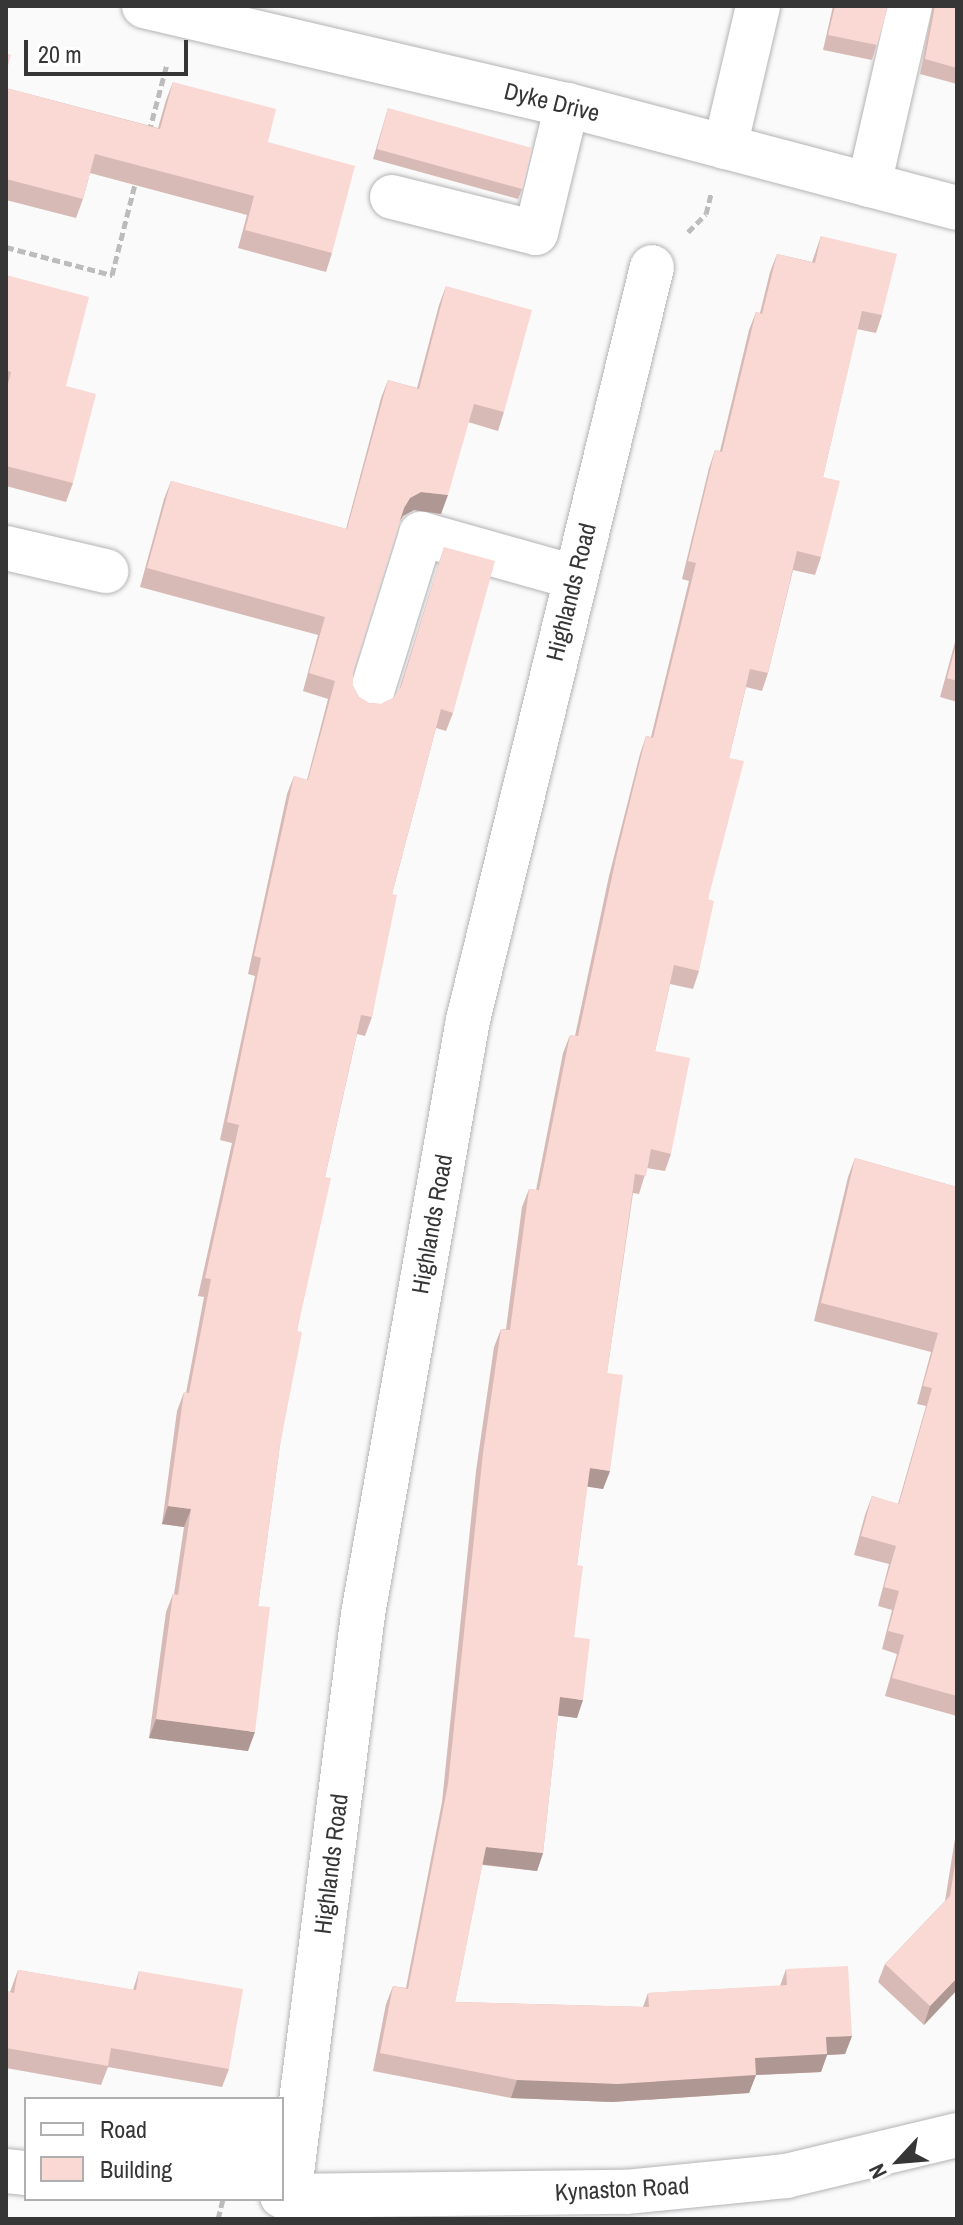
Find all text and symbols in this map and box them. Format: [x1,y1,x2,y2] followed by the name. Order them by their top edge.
[28,24,192,74] scale bar
[38,38,82,70] text: 20 m
[501,76,603,128] street label: Dyke Drive
[540,520,602,664] street label: Highlands Road
[406,1152,458,1296] street label: Highlands Road
[308,1792,354,1936] street label: Highlands Road
[24,2097,284,2201] legend
[100,2113,147,2145] text: Road
[859,2121,939,2201] north arrow
[100,2153,172,2185] text: Building
[861,2159,894,2184] text: N
[554,2171,690,2207] street label: Kynaston Road

